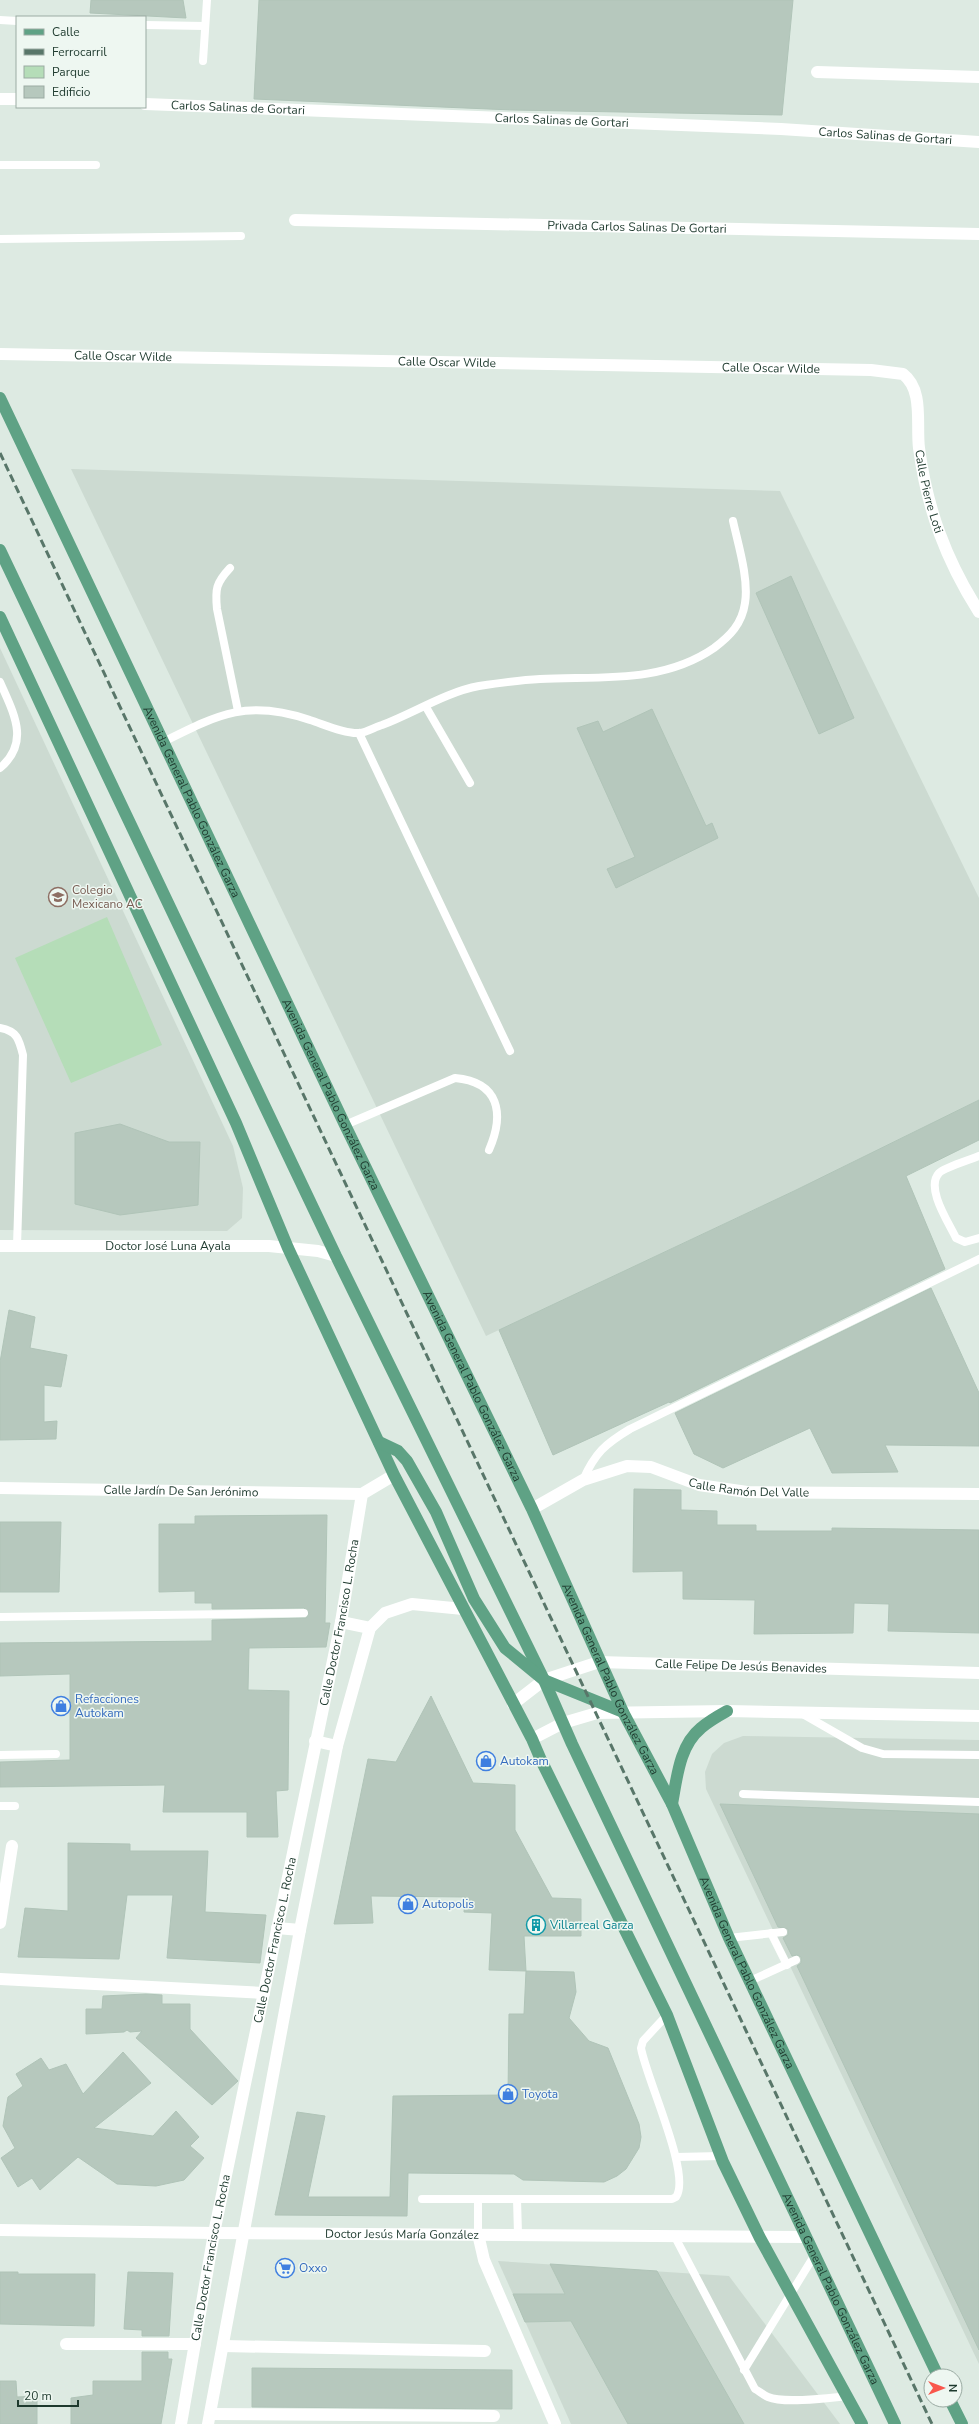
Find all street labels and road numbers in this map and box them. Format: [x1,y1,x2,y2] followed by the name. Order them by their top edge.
[171,97,305,118] street label: Carlos Salinas de Gortari
[494,110,629,131] street label: Carlos Salinas de Gortari
[818,123,953,148] street label: Carlos Salinas de Gortari
[547,217,727,237] street label: Privada Carlos Salinas De Gortari
[74,347,172,365] street label: Calle Oscar Wilde
[398,353,496,371] street label: Calle Oscar Wilde
[722,359,820,377] street label: Calle Oscar Wilde
[911,448,947,535] street label: Calle Pierre Loti
[139,703,244,900] street label: Avenida General Pablo González Garza
[278,996,384,1193] street label: Avenida General Pablo González Garza
[105,1238,231,1254] street label: Doctor José Luna Ayala
[419,1288,525,1484] street label: Avenida General Pablo González Garza
[686,1474,809,1501] street label: Calle Ramón Del Valle
[103,1482,259,1500] street label: Calle Jardín De San Jerónimo
[316,1538,362,1707] street label: Calle Doctor Francisco L. Rocha
[558,1580,663,1778] street label: Avenida General Pablo González Garza
[655,1656,827,1677] street label: Calle Felipe De Jesús Benavides
[250,1856,300,2025] street label: Calle Doctor Francisco L. Rocha
[696,1874,798,2072] street label: Avenida General Pablo González Garza
[187,2173,234,2342] street label: Calle Doctor Francisco L. Rocha
[778,2190,883,2387] street label: Avenida General Pablo González Garza
[325,2226,479,2243] street label: Doctor Jesús María González

